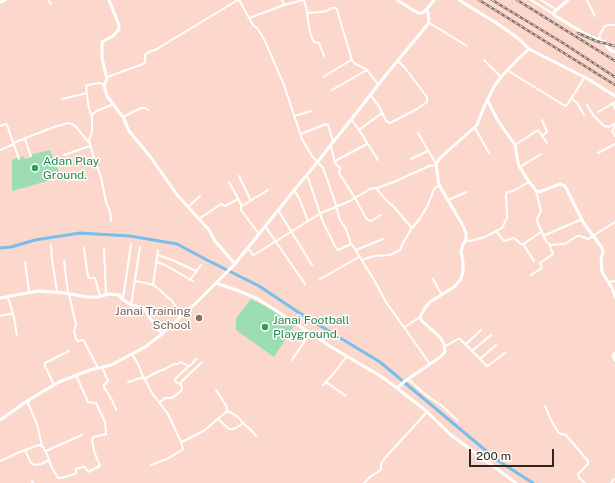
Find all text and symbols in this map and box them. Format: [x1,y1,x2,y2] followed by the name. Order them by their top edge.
[43,154,99,182] place label: Adan Play Ground.
[30,163,40,173] marker: Adan Play Ground.
[115,304,191,332] place label: Janai Training School
[194,313,204,323] marker: Janai Training School
[273,313,349,341] place label: Janai Football Playground.
[260,322,270,332] marker: Janai Football Playground.
[471,441,556,467] scale bar
[476,449,511,463] text: 200 m

